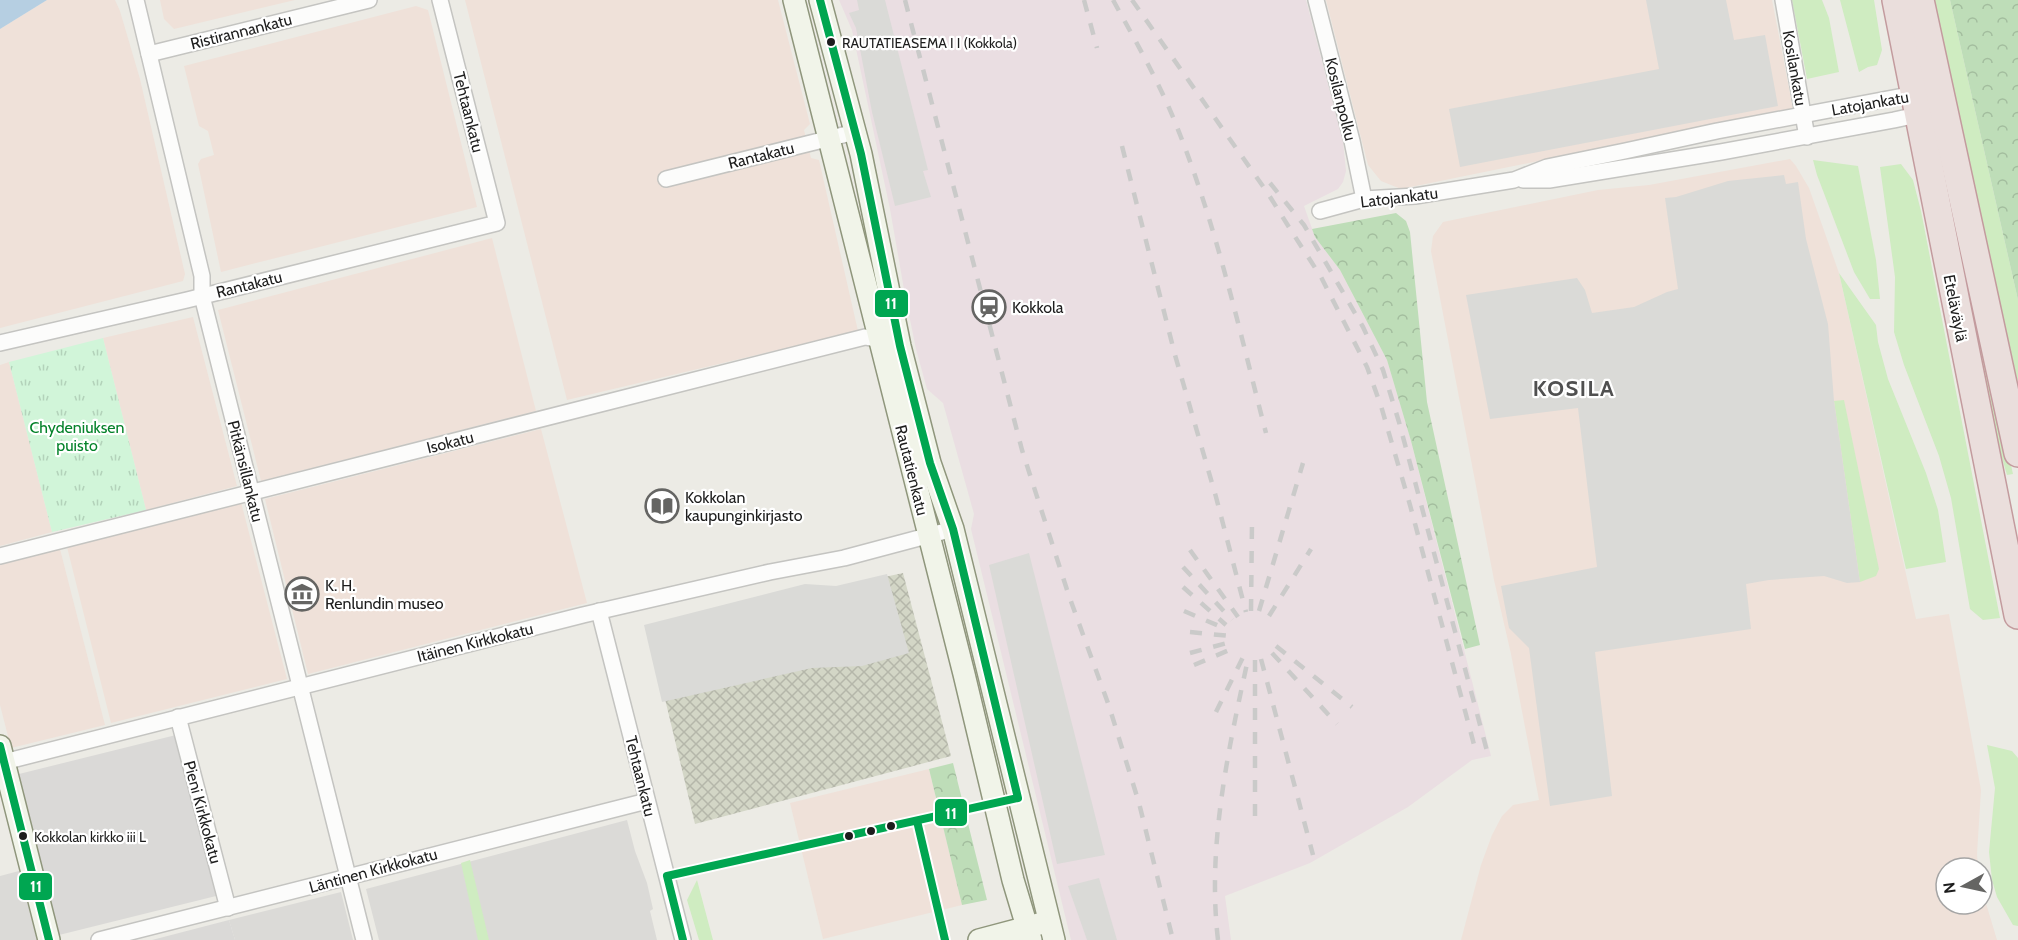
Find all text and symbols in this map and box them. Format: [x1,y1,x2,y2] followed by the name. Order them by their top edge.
[188,10,294,53] street label: Ristirannankatu
[1779,29,1810,107] street label: Kosilankatu
[842,34,1017,52] place label: RAUTATIEASEMA I I (Kokkola)
[825,36,837,48] marker: RAUTATIEASEMA I I (Kokkola)
[1321,56,1360,143] street label: Kosilanpolku
[449,70,488,154] street label: Tehtaankatu
[1830,87,1910,120] street label: Latojankatu
[726,138,796,173] street label: Rantakatu
[1359,183,1439,212] street label: Latojankatu
[214,267,284,302] street label: Rantakatu
[1940,273,1971,344] street label: Eteläväylä
[874,289,909,318] line badge: 11
[971,289,1007,325] station icon: Kokkola
[885,294,897,313] text: 11
[1012,298,1064,317] place label: Kokkola
[1533,375,1615,402] district label: KOSILA
[30,418,125,455] park label: Chydeniuksen puisto
[224,418,267,524] street label: Pitkänsillankatu
[891,423,932,517] street label: Rautatienkatu
[425,427,476,457] street label: Isokatu
[644,488,680,524] library icon: Kokkolan kaupunginkirjasto
[685,488,803,525] place label: Kokkolan kaupunginkirjasto
[284,576,320,612] museum icon: K. H. Renlundin museo
[325,576,444,613] place label: K. H. Renlundin museo
[415,619,535,666] street label: Itäinen Kirkkokatu
[621,734,660,818] street label: Tehtaankatu
[180,759,225,866] street label: Pieni Kirkkokatu
[934,798,968,827] line badge: 11
[945,804,957,823] text: 11
[885,820,897,832] unlabelled marker
[865,825,877,837] unlabelled marker
[34,828,146,846] place label: Kokkolan kirkko iii L
[17,830,29,842] marker: Kokkolan kirkko iii L
[843,830,855,842] unlabelled marker
[307,844,439,897] street label: Läntinen Kirkkokatu
[1934,856,1994,916] north arrow
[18,872,53,901] line badge: 11
[30,877,42,896] text: 11
[1939,881,1960,895] text: N

